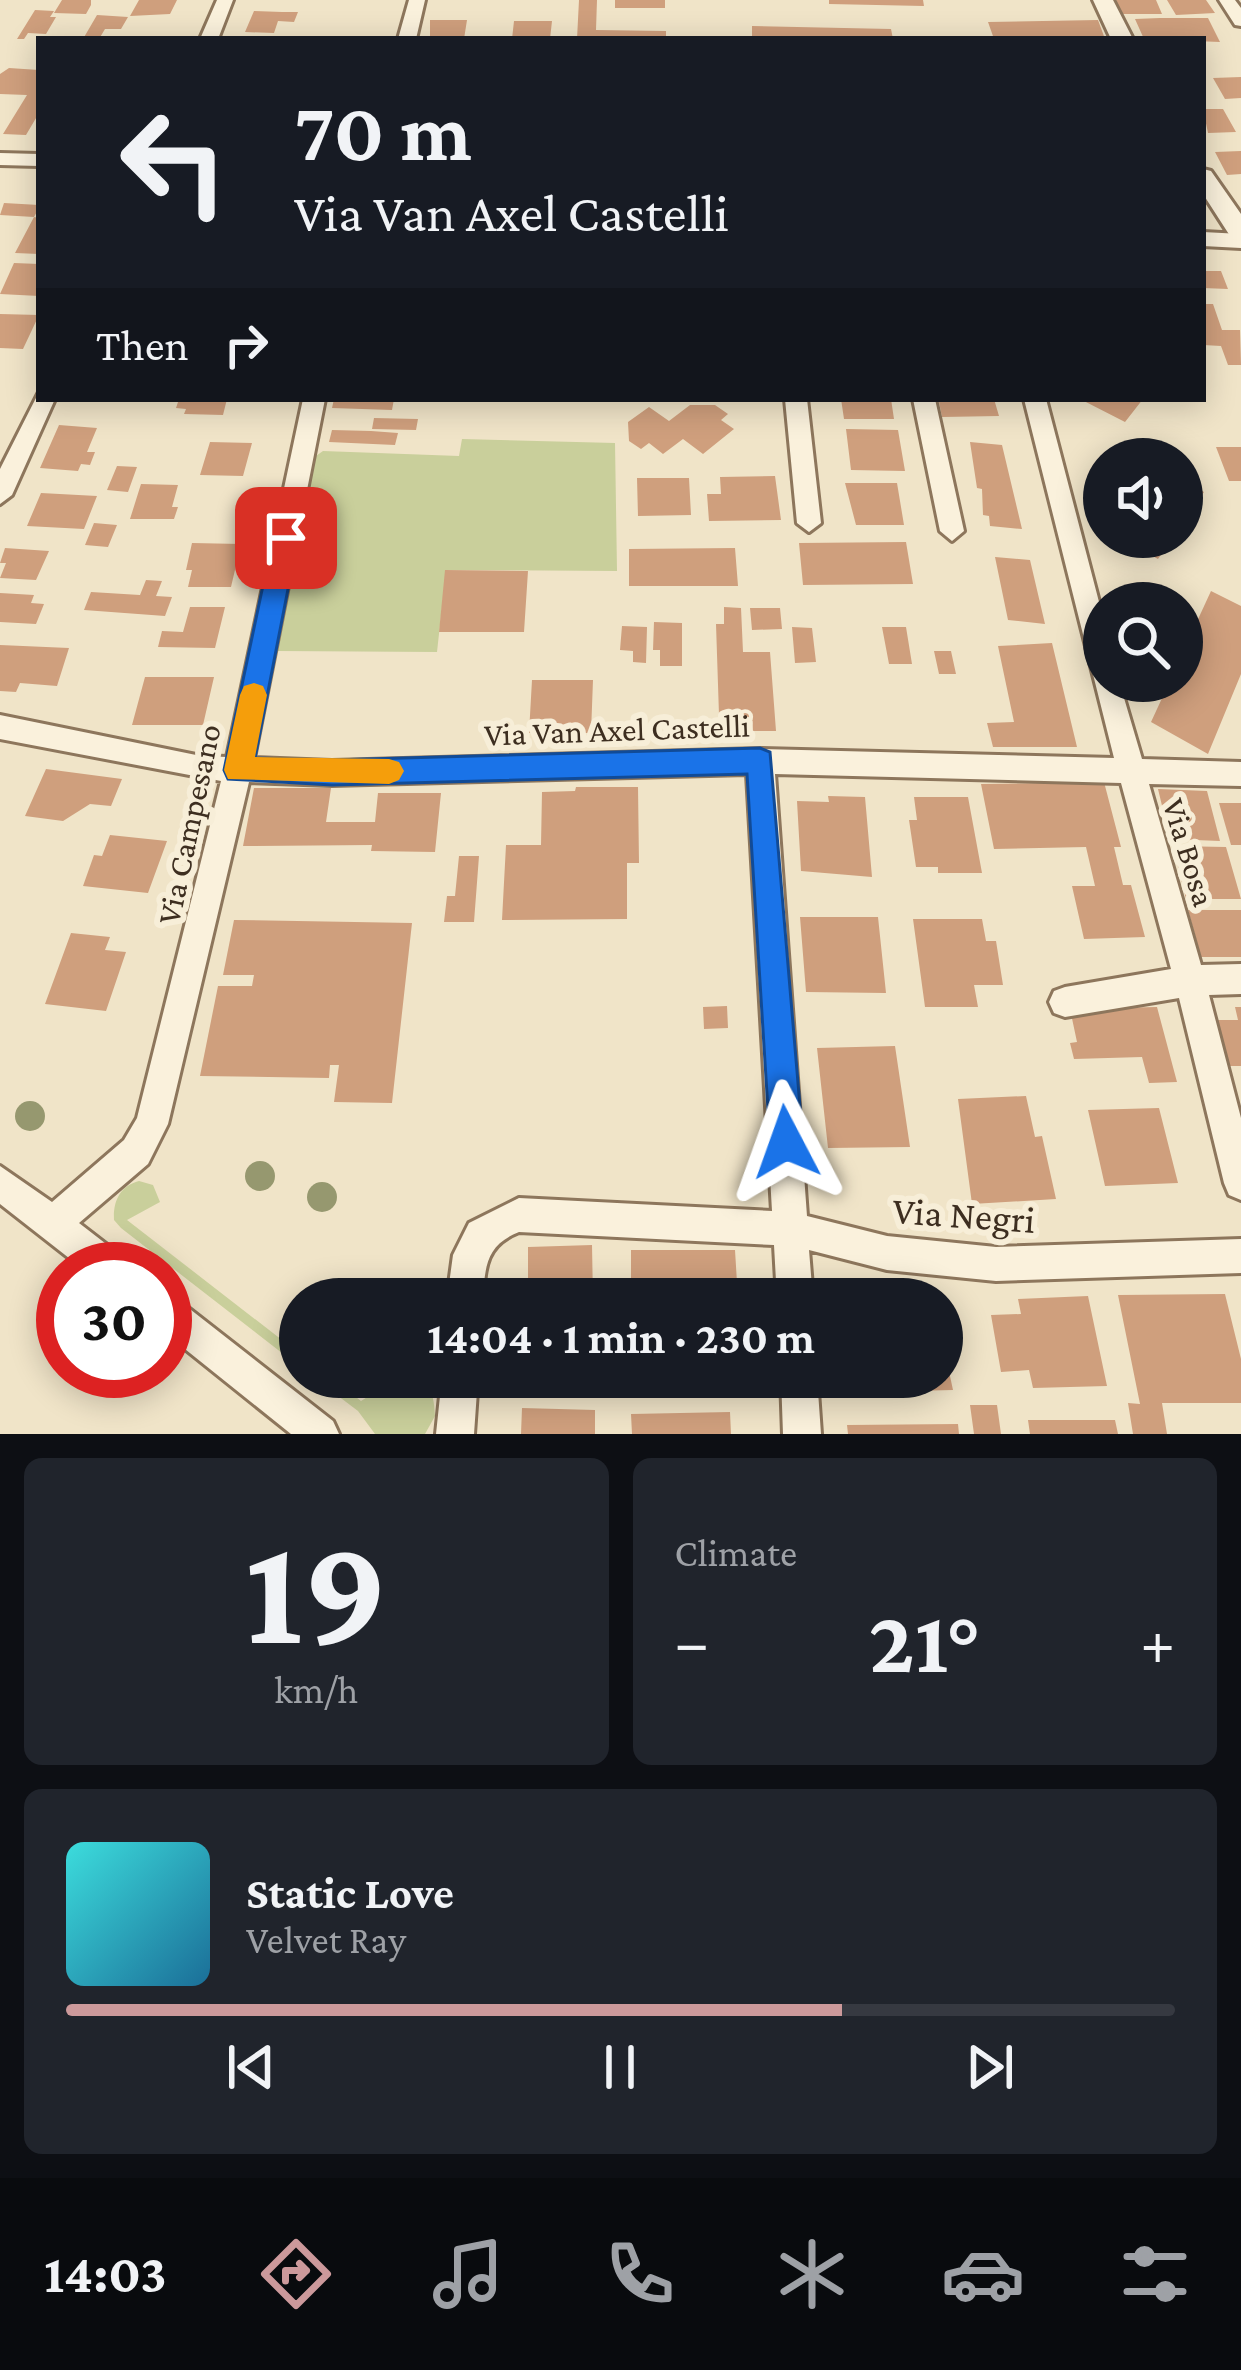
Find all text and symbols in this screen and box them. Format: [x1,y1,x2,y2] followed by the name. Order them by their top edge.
[96,84,252,240] icon: left
[294,85,472,178] text: 70 m
[294,183,729,243] text: Via Van Axel Castelli
[213,312,279,378] icon: right
[96,320,189,370] text: Then
[1083,438,1203,702] map controls
[1083,438,1203,558] button: sound
[235,487,337,589] pin
[253,505,319,571] icon: arrive
[1083,582,1203,702] button: search
[484,706,751,753] street label: Via Van Axel Castelli
[149,721,228,928] street label: Via Campesano
[1156,794,1223,911] street label: Via Bosa
[723,1079,849,1205] position arrow
[891,1188,1037,1242] street label: Via Negri
[36,1242,192,1398] speed limit sign: 30
[427,1313,815,1363] text: 14:04 · 1 min · 230 m
[244,1503,388,1677] text: 19
[675,1531,797,1574] text: Climate
[869,1591,981,1691] text: 21°
[675,1605,709,1678] text: −
[1140,1605,1175,1678] text: +
[274,1668,358,1711] text: km/h
[246,1868,454,1918] text: Static Love
[246,1918,406,1961] text: Velvet Ray
[218,2034,284,2100] icon: previous
[587,2034,653,2100] icon: pause
[957,2034,1023,2100] icon: next
[254,2232,338,2316] icon: directions
[426,2232,510,2316] icon: music
[598,2232,682,2316] icon: phone
[770,2232,854,2316] icon: climate
[941,2232,1025,2316] icon: car
[1113,2232,1197,2316] icon: filters
[44,2244,167,2304] text: 14:03

